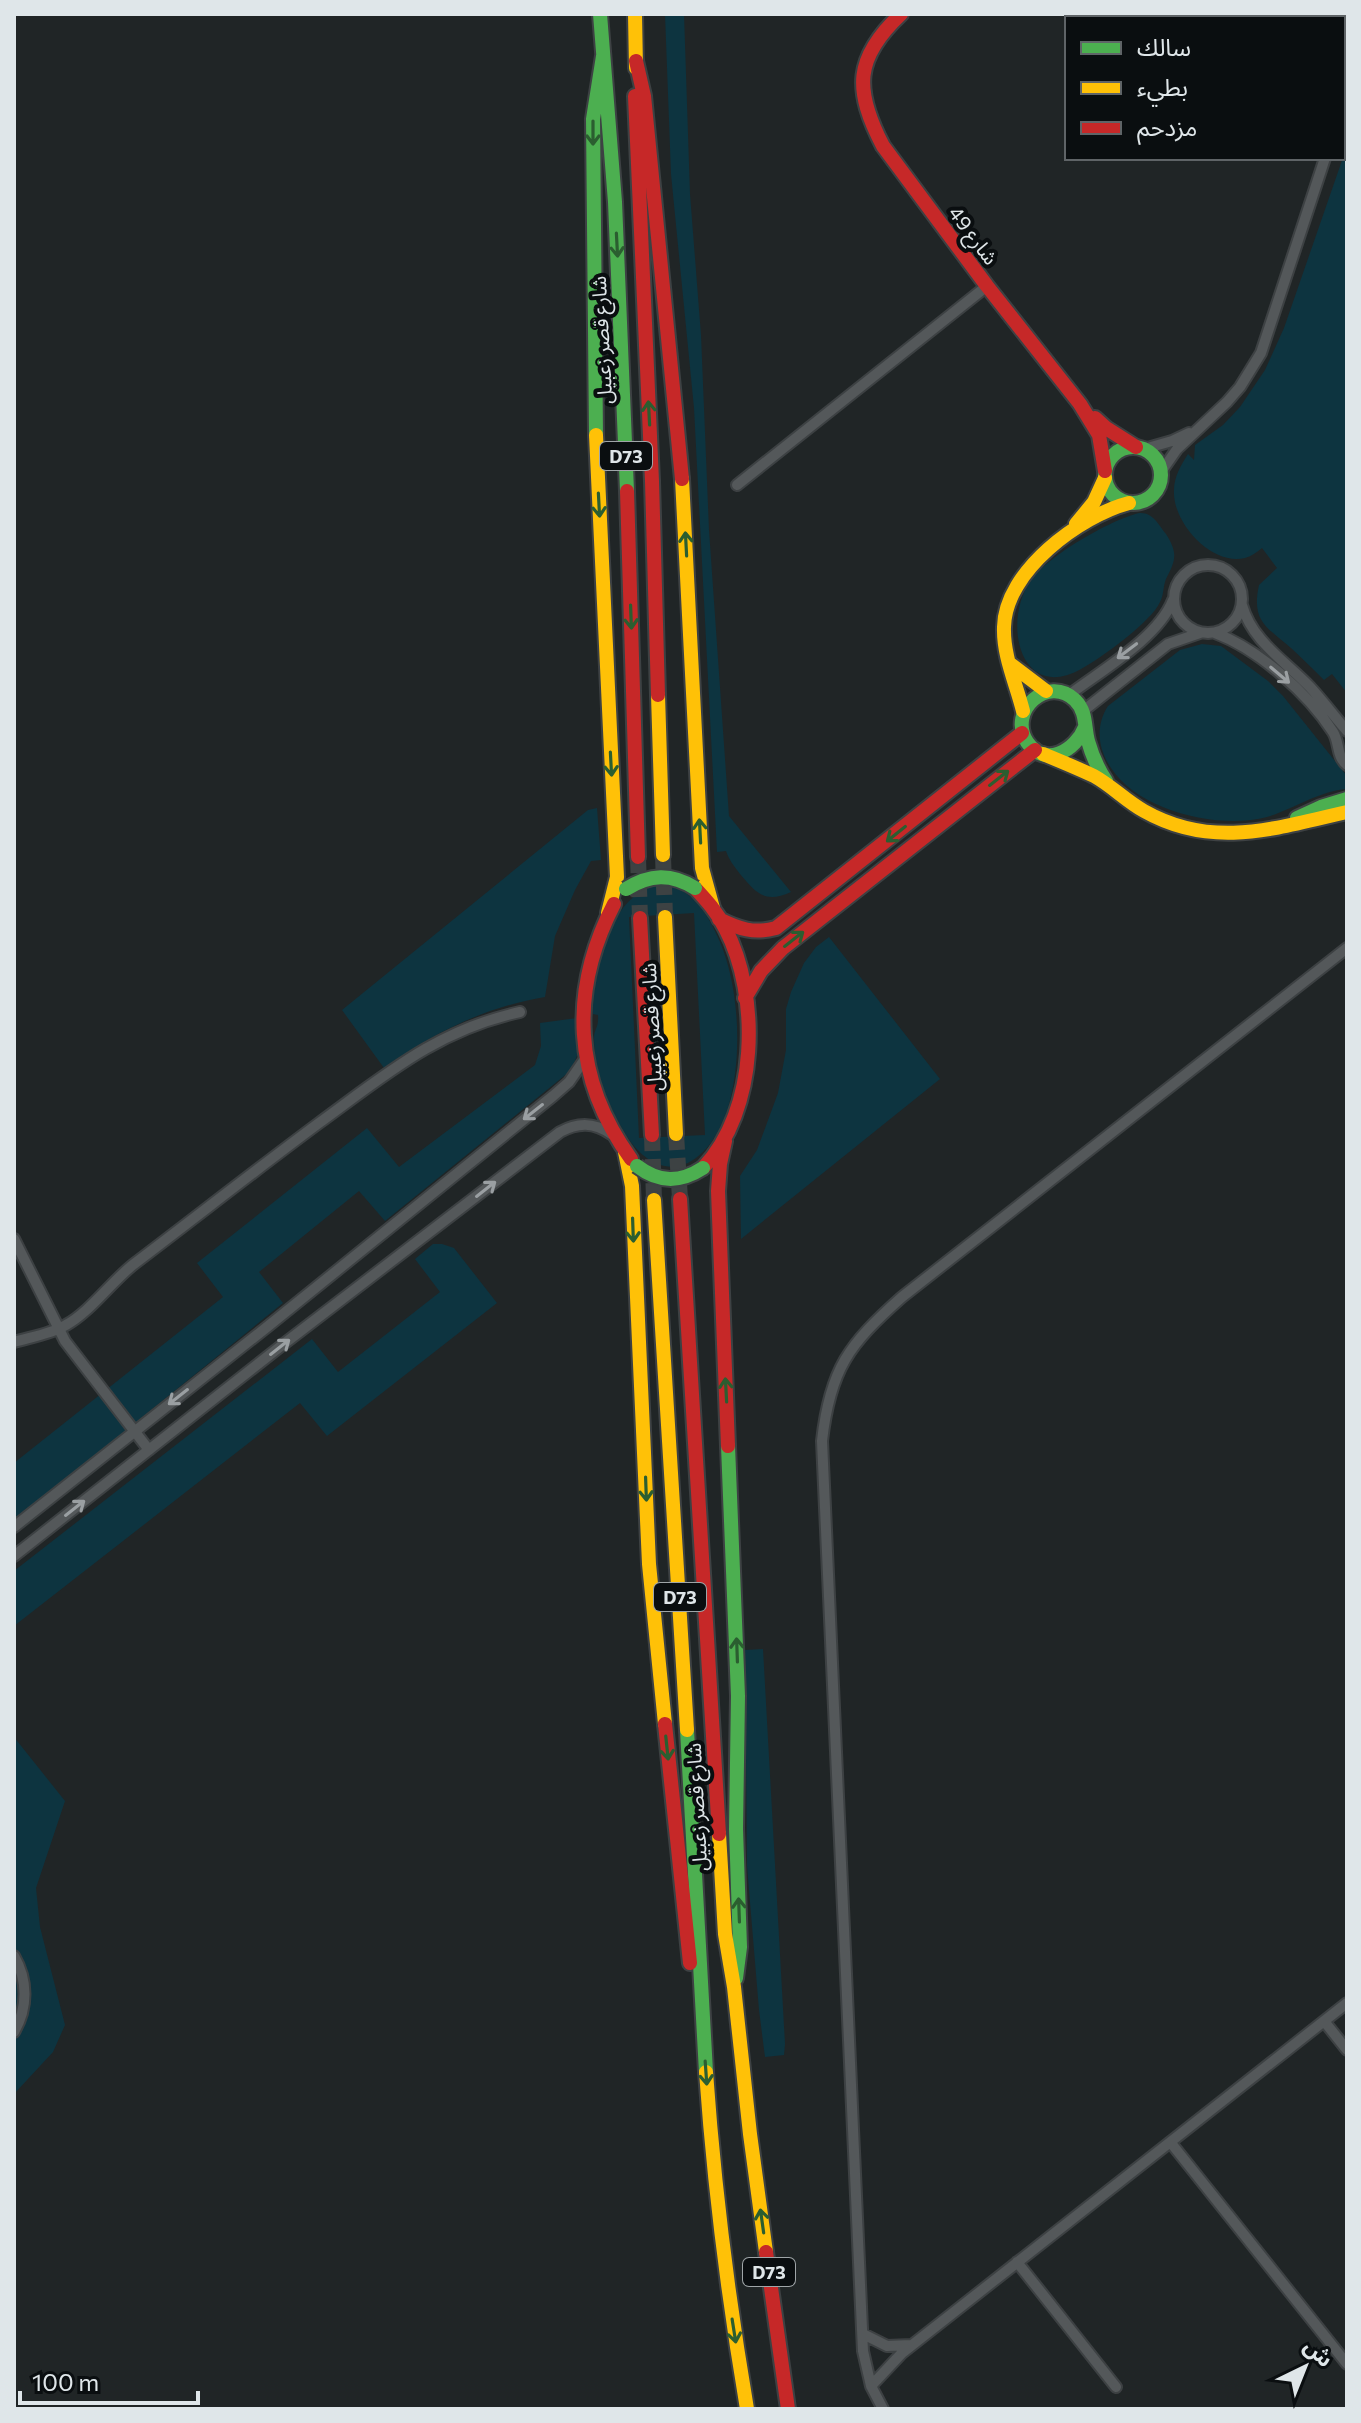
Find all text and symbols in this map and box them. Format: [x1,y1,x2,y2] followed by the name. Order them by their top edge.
[1065,16,1345,160] legend
[1137,32,1191,61] text: سالك
[1137,72,1188,107] text: بطيء
[1137,112,1197,145] text: مزدحم
[585,119,601,146] one-way arrow
[941,201,1004,271] street label: شارع 49
[609,231,624,258] one-way arrow
[586,275,620,405] street label: شارع قصر زعبيل
[641,400,656,427] one-way arrow
[600,442,652,470] road number: D73
[591,491,606,518] one-way arrow
[678,531,693,558] one-way arrow
[623,603,639,630] one-way arrow
[1117,643,1138,660] one-way arrow
[1269,666,1289,684] one-way arrow
[604,750,619,777] one-way arrow
[988,770,1009,787] one-way arrow
[693,818,708,845] one-way arrow
[886,825,907,842] one-way arrow
[783,930,804,947] one-way arrow
[636,962,670,1092] street label: شارع قصر زعبيل
[523,1103,544,1120] one-way arrow
[475,1180,496,1198] one-way arrow
[625,1216,641,1243] one-way arrow
[269,1338,290,1356] one-way arrow
[718,1377,733,1404] one-way arrow
[168,1389,189,1406] one-way arrow
[638,1475,653,1502] one-way arrow
[64,1499,85,1516] one-way arrow
[654,1583,706,1611] road number: D73
[729,1637,744,1664] one-way arrow
[660,1734,675,1761] one-way arrow
[681,1742,715,1872] street label: شارع قصر زعبيل
[731,1897,747,1924] one-way arrow
[699,2059,714,2086] one-way arrow
[754,2209,769,2234] one-way arrow
[743,2258,795,2286] road number: D73
[727,2318,742,2344] one-way arrow
[1265,2327,1345,2407] north arrow
[1299,2332,1339,2372] text: ش
[20,2355,198,2405] scale bar
[32,2367,99,2396] text: 100 m

